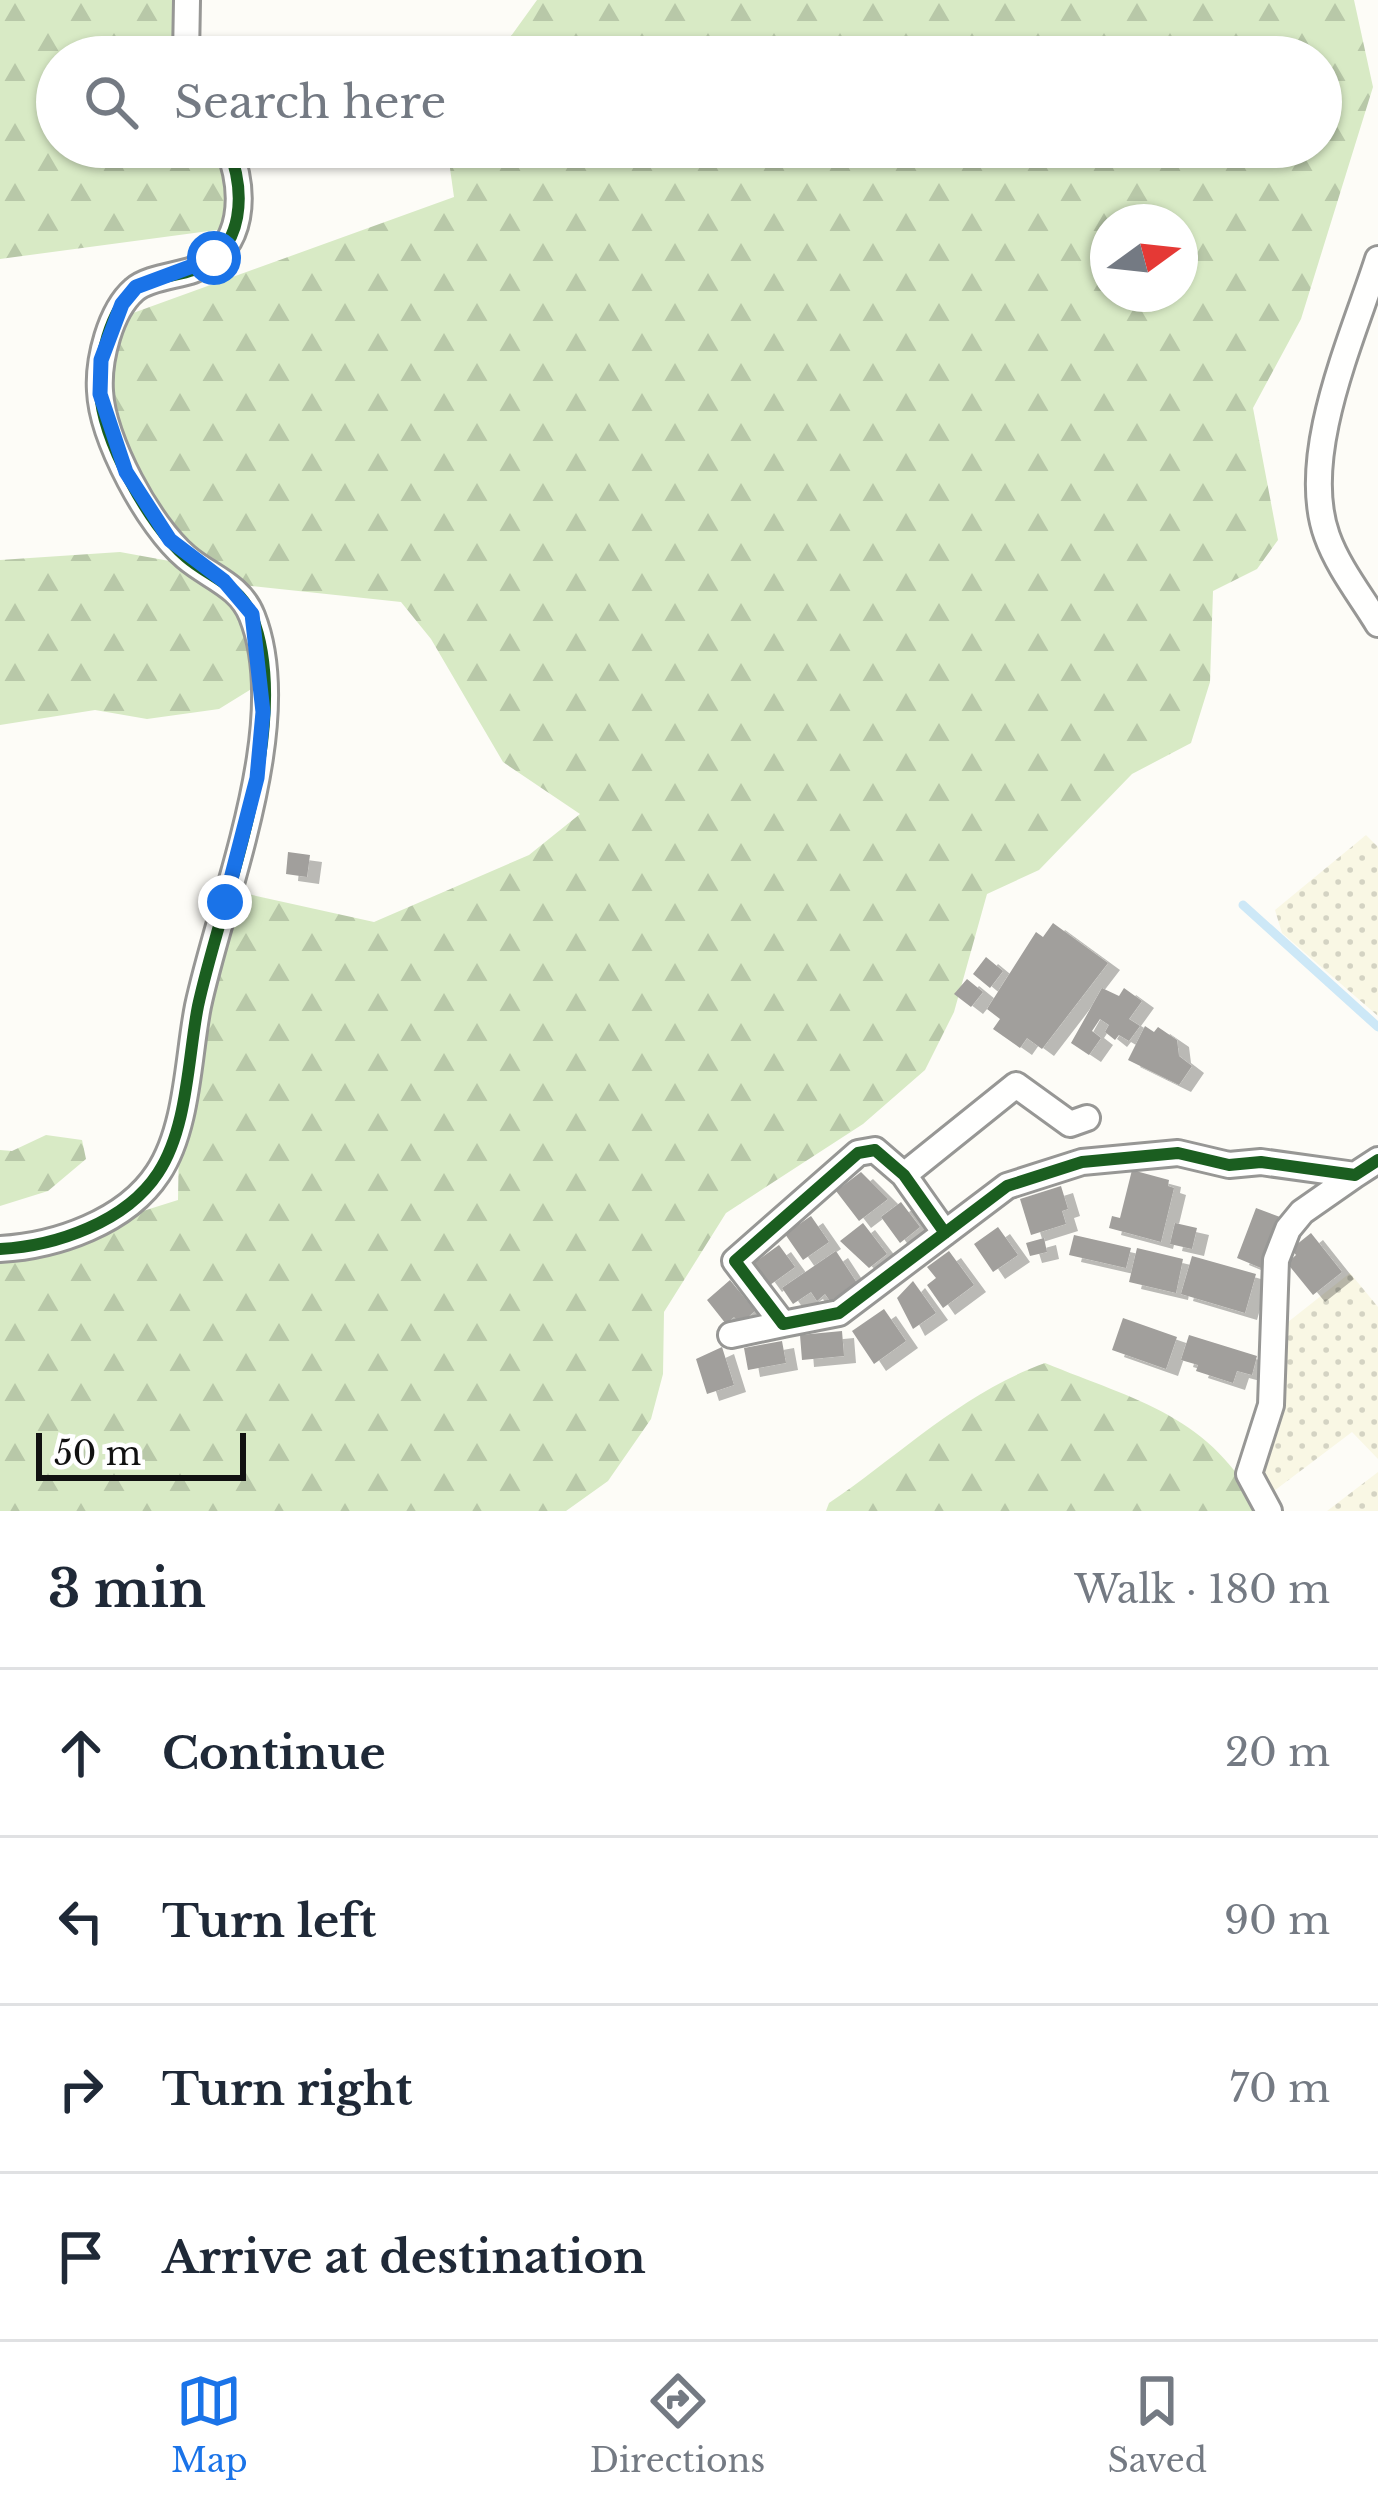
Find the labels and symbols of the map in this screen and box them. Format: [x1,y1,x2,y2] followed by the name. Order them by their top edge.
[1090,204,1198,312] north arrow
[187,231,241,285] route start
[198,875,252,929] route end
[36,1427,246,1480] scale bar

